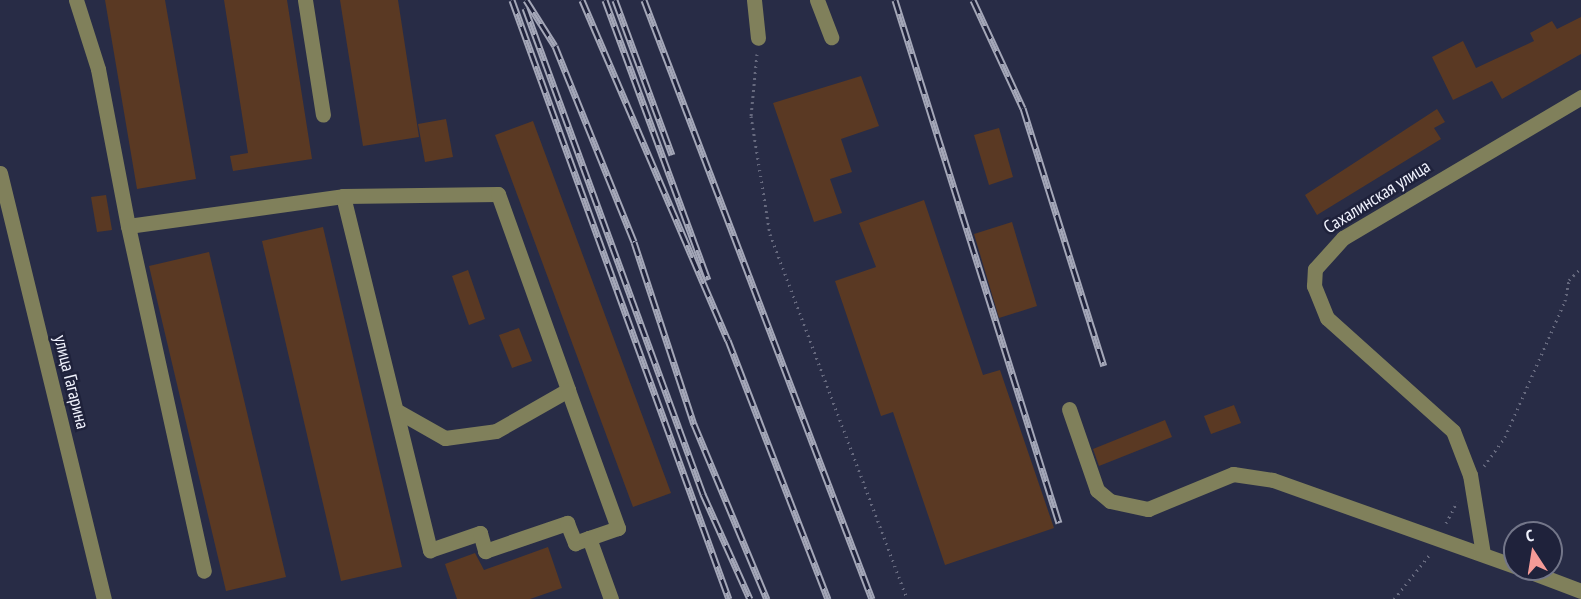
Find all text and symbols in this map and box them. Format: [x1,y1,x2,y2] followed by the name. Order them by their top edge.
[1320,156,1434,238] street label: Сахалинская улица
[49,333,93,431] street label: улица Гагарина
[1503,521,1563,581] north arrow
[1524,525,1535,546] text: С

